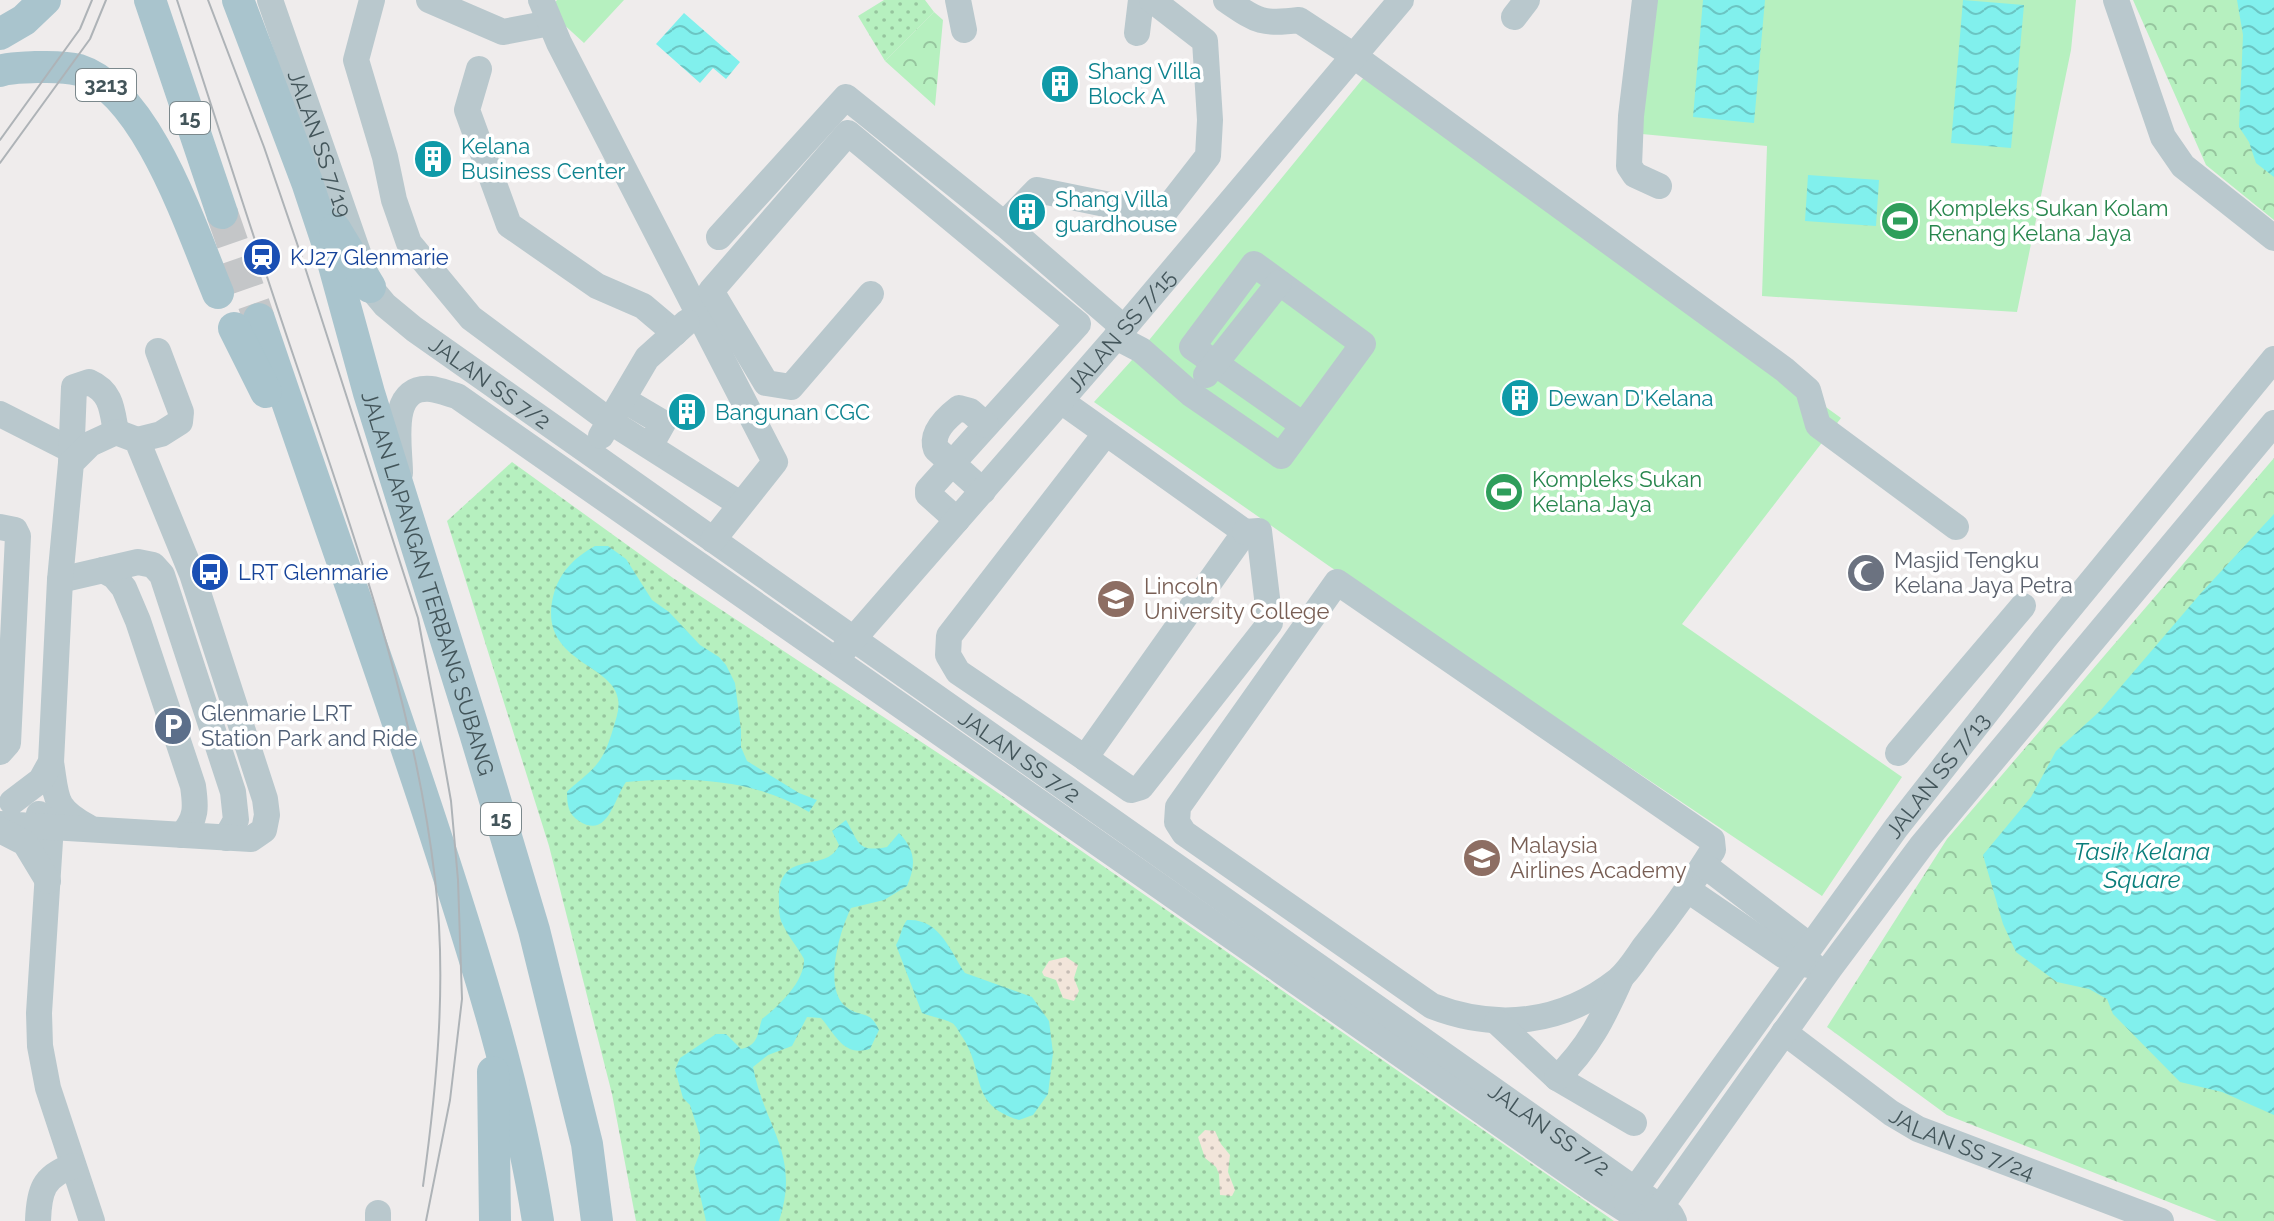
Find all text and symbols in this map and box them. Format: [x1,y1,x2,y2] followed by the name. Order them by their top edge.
[1088,58,1201,109] place label: Shang Villa Block A
[1039,63,1081,105] building icon: Shang Villa Block A
[282,67,358,220] street label: JALAN SS 7/19
[76,69,136,101] road number: 3213
[170,102,210,134] road number: 15
[461,133,626,184] place label: Kelana Business Center
[412,138,454,180] building icon: Kelana Business Center
[1055,186,1177,237] place label: Shang Villa guardhouse
[1006,191,1048,233] building icon: Shang Villa guardhouse
[1928,195,2168,246] place label: Kompleks Sukan Kolam Renang Kelana Jaya
[1879,200,1921,242] sports icon: Kompleks Sukan Kolam Renang Kelana Jaya
[241,236,283,278] station icon: KJ27 Glenmarie
[290,244,449,270] place label: KJ27 Glenmarie
[1061,264,1180,397] street label: JALAN SS 7/15
[424,331,556,434] street label: JALAN SS 7/2
[1499,377,1541,419] building icon: Dewan D'Kelana
[1548,385,1714,411] place label: Dewan D'Kelana
[356,388,500,779] street label: JALAN LAPANGAN TERBANG SUBANG
[666,391,708,433] building icon: Bangunan CGC
[715,399,870,425] place label: Bangunan CGC
[1532,466,1702,517] place label: Kompleks Sukan Kelana Jaya
[1483,471,1525,513] sports icon: Kompleks Sukan Kelana Jaya
[1894,547,2073,598] place label: Masjid Tengku Kelana Jaya Petra
[189,551,231,593] bus stop icon: LRT Glenmarie
[1845,552,1887,594] mosque icon: Masjid Tengku Kelana Jaya Petra
[238,559,389,585] place label: LRT Glenmarie
[1144,573,1329,624] place label: Lincoln University College
[1095,578,1137,620] school or university icon: Lincoln University College
[201,700,418,751] place label: Glenmarie LRT Station Park and Ride
[954,704,1085,808] street label: JALAN SS 7/2
[152,705,194,747] parking icon: Glenmarie LRT Station Park and Ride
[1880,708,1994,843] street label: JALAN SS 7/13
[481,803,521,835] road number: 15
[1510,832,1687,883] place label: Malaysia Airlines Academy
[1461,837,1503,879] school or university icon: Malaysia Airlines Academy
[2074,837,2210,894] water label: Tasik Kelana Square
[1484,1078,1615,1181] street label: JALAN SS 7/2
[1885,1102,2038,1185] street label: JALAN SS 7/24

